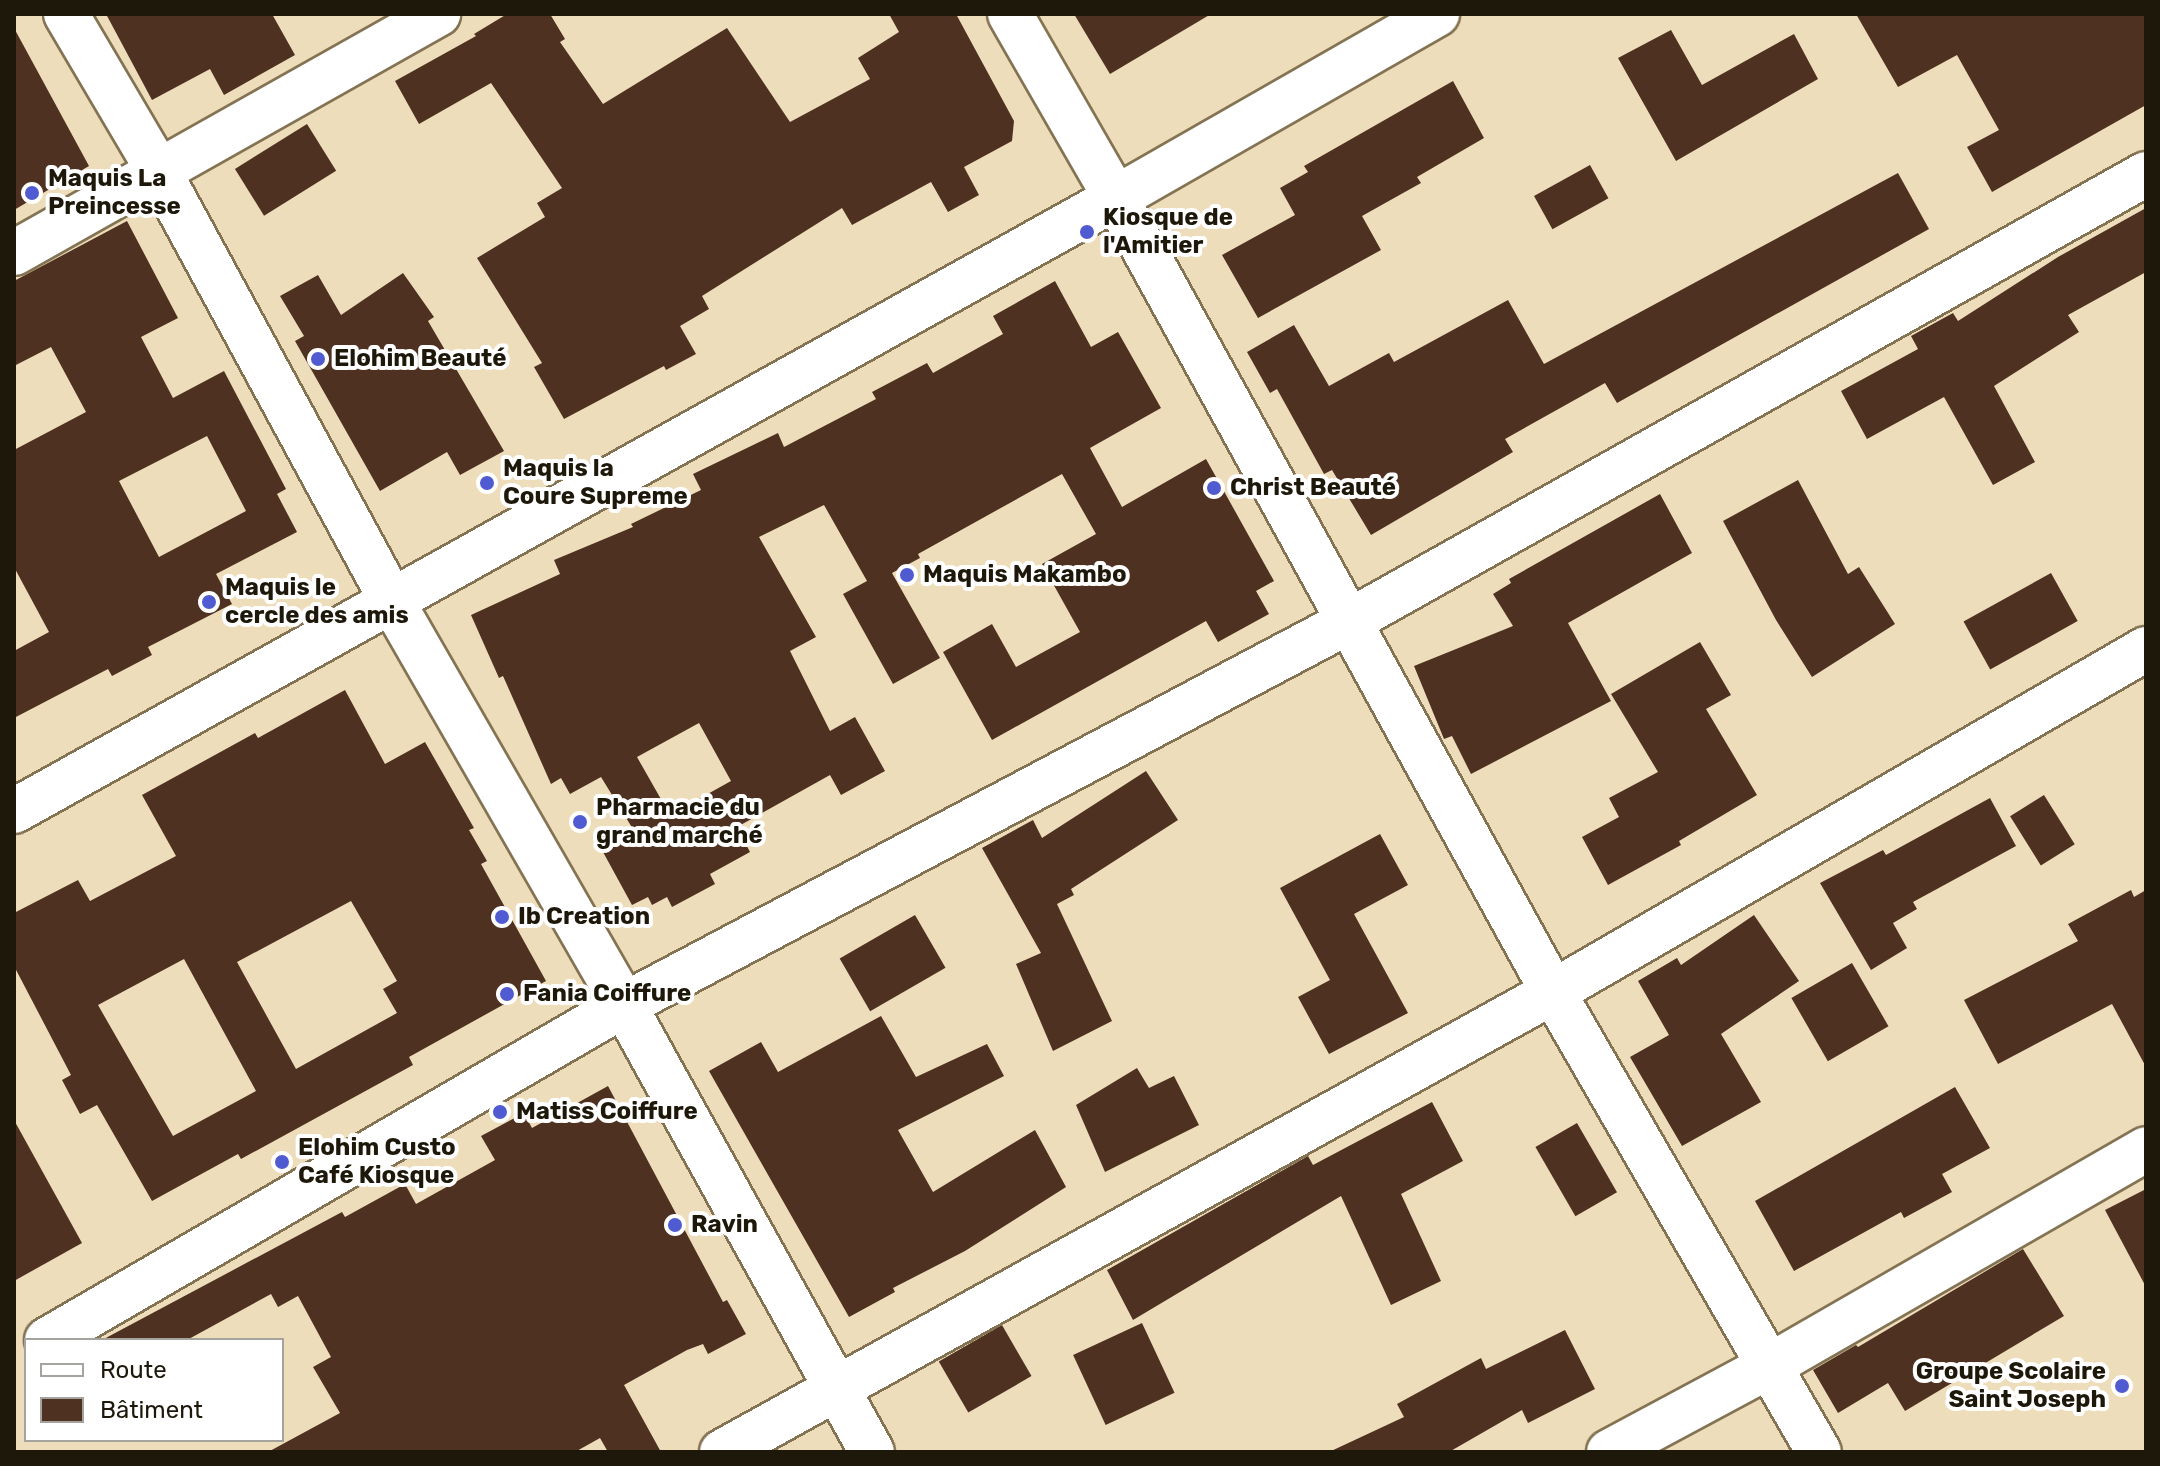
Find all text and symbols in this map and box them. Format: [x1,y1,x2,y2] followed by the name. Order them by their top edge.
[48,165,181,221] place label: Maquis La Preincesse
[23,184,41,202] marker: Maquis La Preincesse
[1103,204,1233,260] place label: Kiosque de l'Amitier
[1078,223,1096,241] marker: Kiosque de l'Amitier
[334,345,507,373] place label: Elohim Beauté
[309,350,327,368] marker: Elohim Beauté
[503,455,688,511] place label: Maquis la Coure Supreme
[478,474,496,492] marker: Maquis la Coure Supreme
[1230,474,1396,502] place label: Christ Beauté
[1205,479,1223,497] marker: Christ Beauté
[923,561,1127,589] place label: Maquis Makambo
[898,566,916,584] marker: Maquis Makambo
[225,574,409,630] place label: Maquis le cercle des amis
[200,593,218,611] marker: Maquis le cercle des amis
[596,794,763,850] place label: Pharmacie du grand marché
[571,813,589,831] marker: Pharmacie du grand marché
[518,903,650,931] place label: Ib Creation
[493,908,511,926] marker: Ib Creation
[523,980,691,1008] place label: Fania Coiffure
[498,985,516,1003] marker: Fania Coiffure
[516,1098,698,1126] place label: Matiss Coiffure
[491,1103,509,1121] marker: Matiss Coiffure
[298,1134,456,1190] place label: Elohim Custo Café Kiosque
[273,1153,291,1171] marker: Elohim Custo Café Kiosque
[691,1211,758,1239] place label: Ravin
[666,1216,684,1234] marker: Ravin
[24,1338,284,1442] legend
[100,1356,167,1384] text: Route
[1916,1358,2106,1414] place label: Groupe Scolaire Saint Joseph
[2113,1377,2131,1395] marker: Groupe Scolaire Saint Joseph
[100,1396,203,1424] text: Bâtiment

